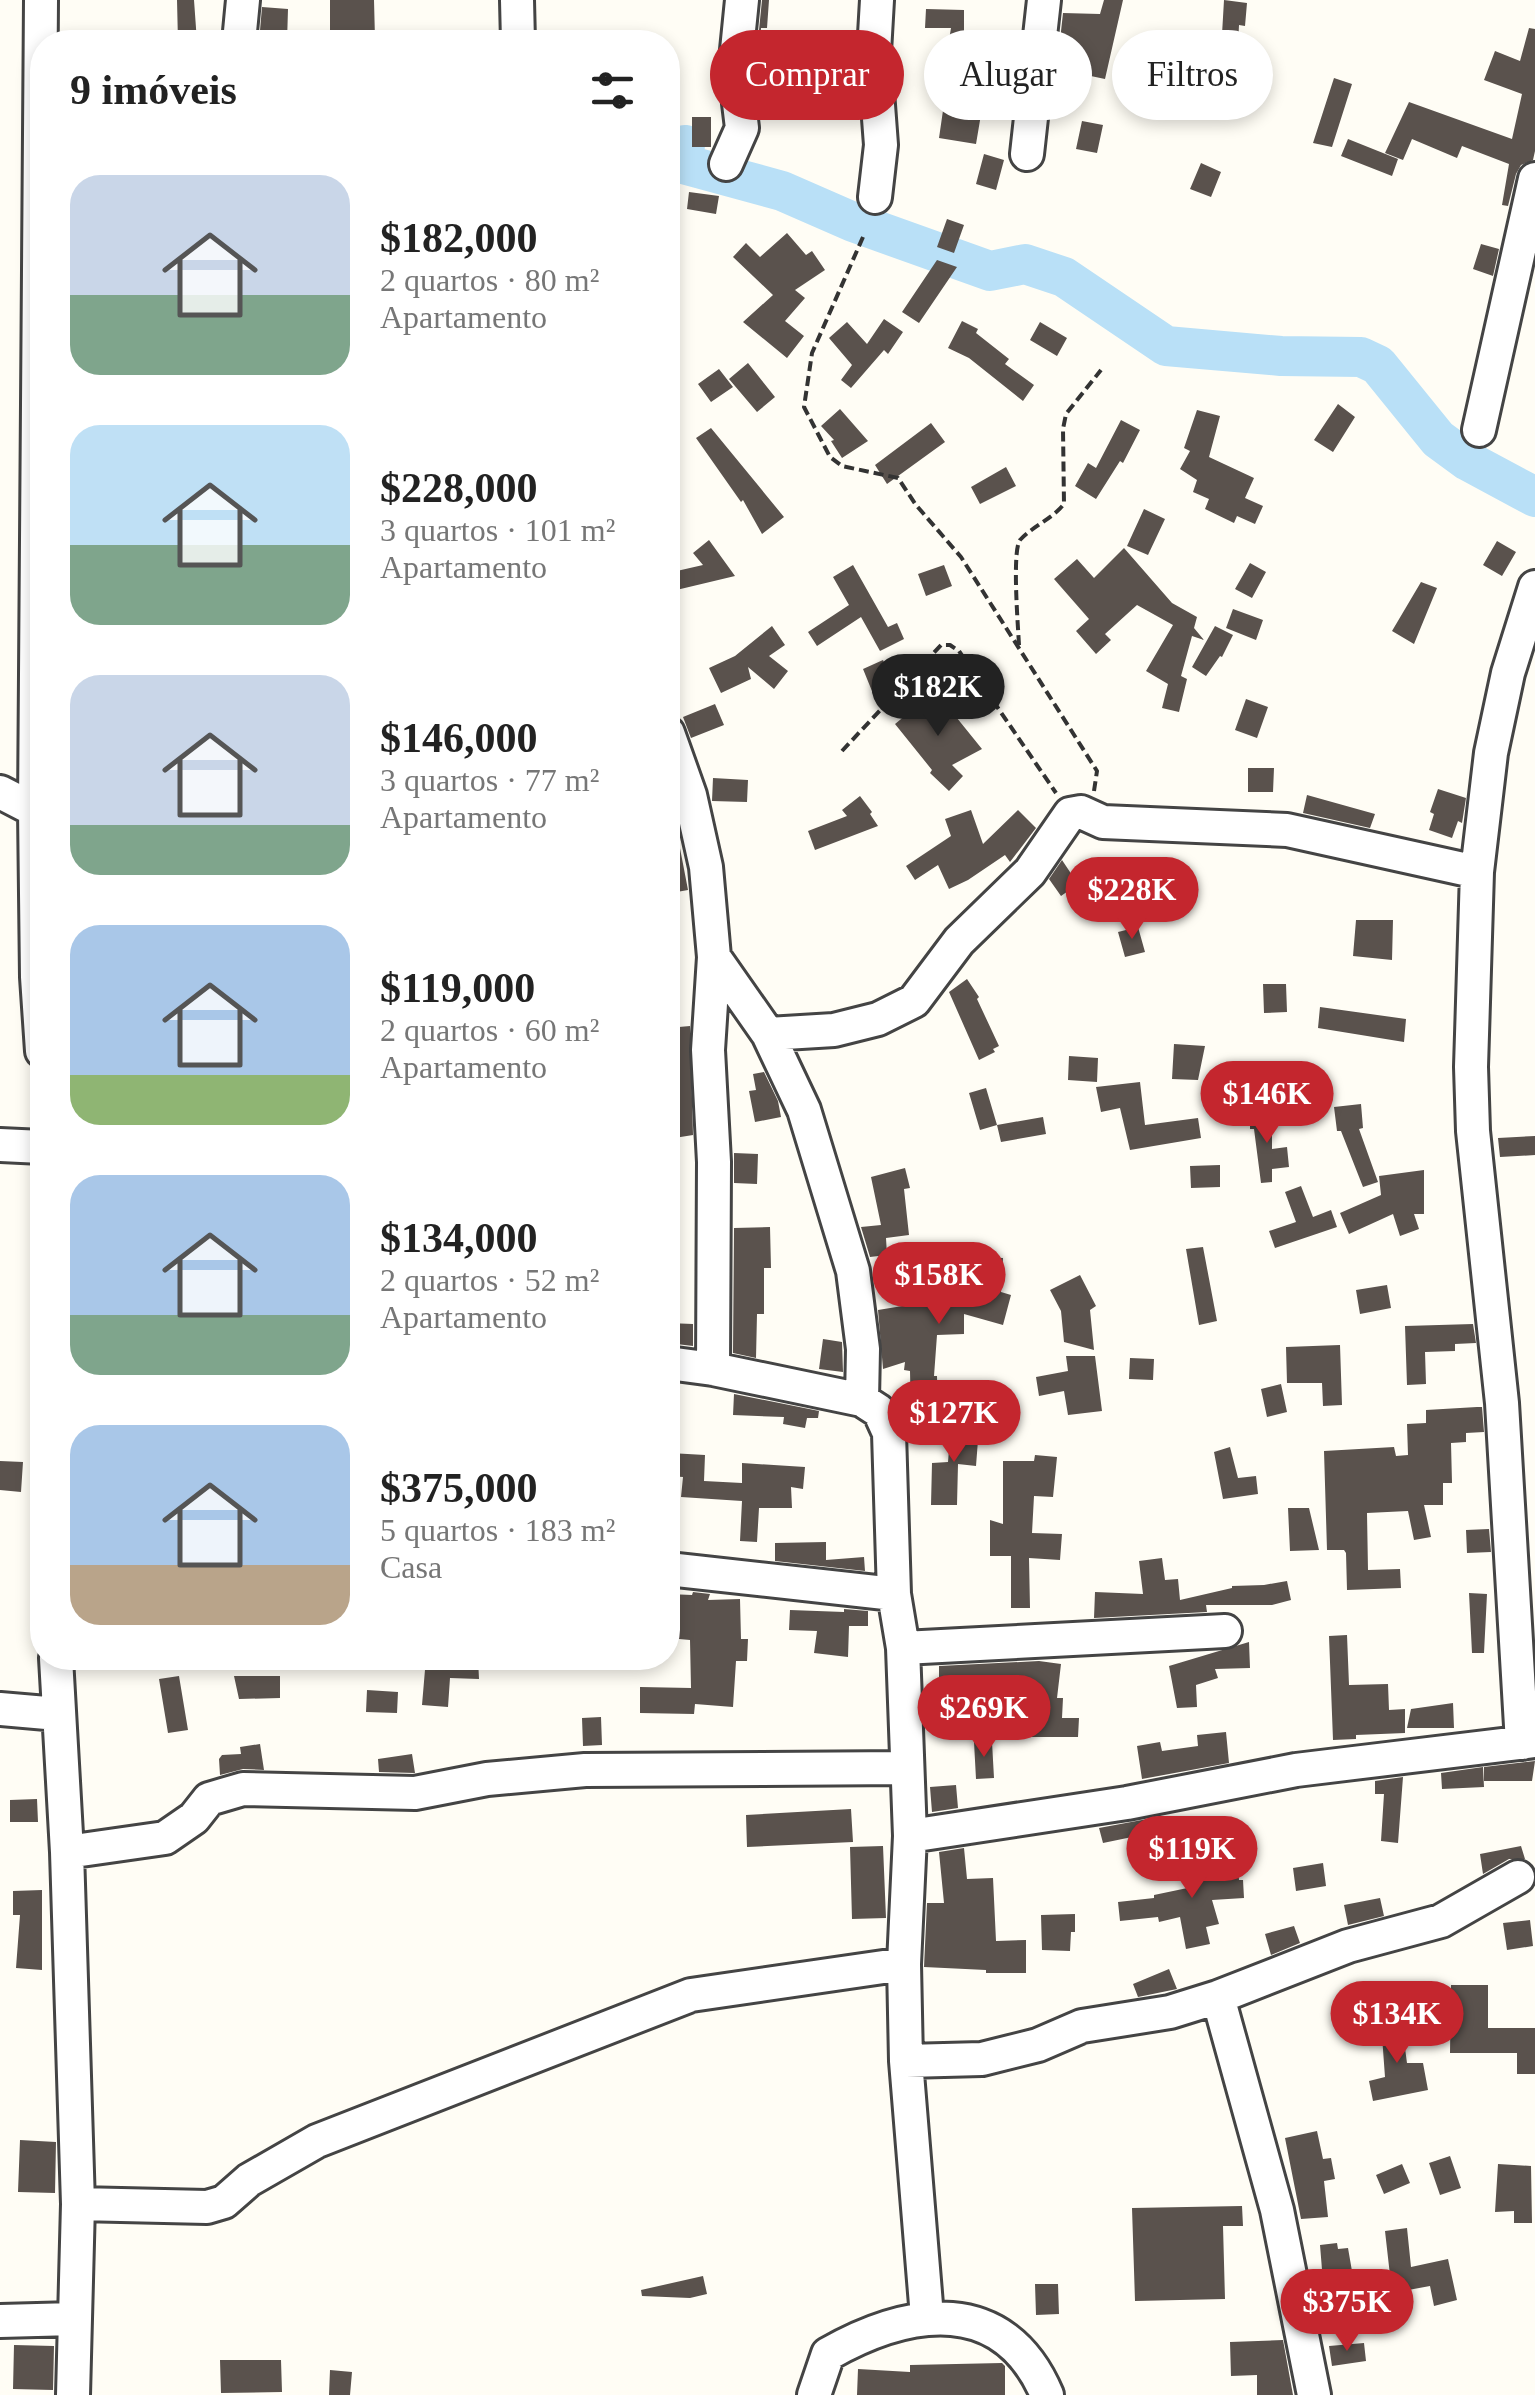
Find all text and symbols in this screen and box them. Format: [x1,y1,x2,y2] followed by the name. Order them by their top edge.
[710,30,904,120] chip: Comprar
[924,30,1092,120] chip: Alugar
[1112,30,1273,120] chip: Filtros
[585,63,640,118] icon: filters
[70,67,237,113] text: 9 imóveis
[150,215,270,335] icon: home
[380,215,538,261] text: $182,000
[380,262,599,298] text: 2 quartos · 80 m²
[380,299,547,335] text: Apartamento
[150,465,270,585] icon: home
[380,465,538,511] text: $228,000
[380,512,615,548] text: 3 quartos · 101 m²
[380,549,547,585] text: Apartamento
[868,654,1008,739] pin: $182K
[894,668,982,704] text: $182K
[150,715,270,835] icon: home
[380,715,538,761] text: $146,000
[380,762,599,798] text: 3 quartos · 77 m²
[380,799,547,835] text: Apartamento
[1062,857,1202,942] pin: $228K
[1088,871,1176,907] text: $228K
[150,965,270,1085] icon: home
[380,965,535,1011] text: $119,000
[380,1012,599,1048] text: 2 quartos · 60 m²
[380,1049,547,1085] text: Apartamento
[1197,1061,1337,1146] pin: $146K
[1223,1075,1311,1111] text: $146K
[150,1215,270,1335] icon: home
[380,1215,538,1261] text: $134,000
[869,1242,1009,1327] pin: $158K
[895,1256,983,1292] text: $158K
[380,1262,599,1298] text: 2 quartos · 52 m²
[380,1299,547,1335] text: Apartamento
[884,1380,1024,1465] pin: $127K
[910,1394,998,1430] text: $127K
[150,1465,270,1585] icon: home
[380,1465,538,1511] text: $375,000
[380,1512,615,1548] text: 5 quartos · 183 m²
[380,1549,442,1585] text: Casa
[914,1675,1054,1760] pin: $269K
[940,1689,1028,1725] text: $269K
[1122,1816,1262,1901] pin: $119K
[1148,1830,1236,1866] text: $119K
[1327,1981,1467,2066] pin: $134K
[1353,1995,1441,2031] text: $134K
[1277,2269,1417,2354] pin: $375K
[1303,2283,1391,2319] text: $375K

